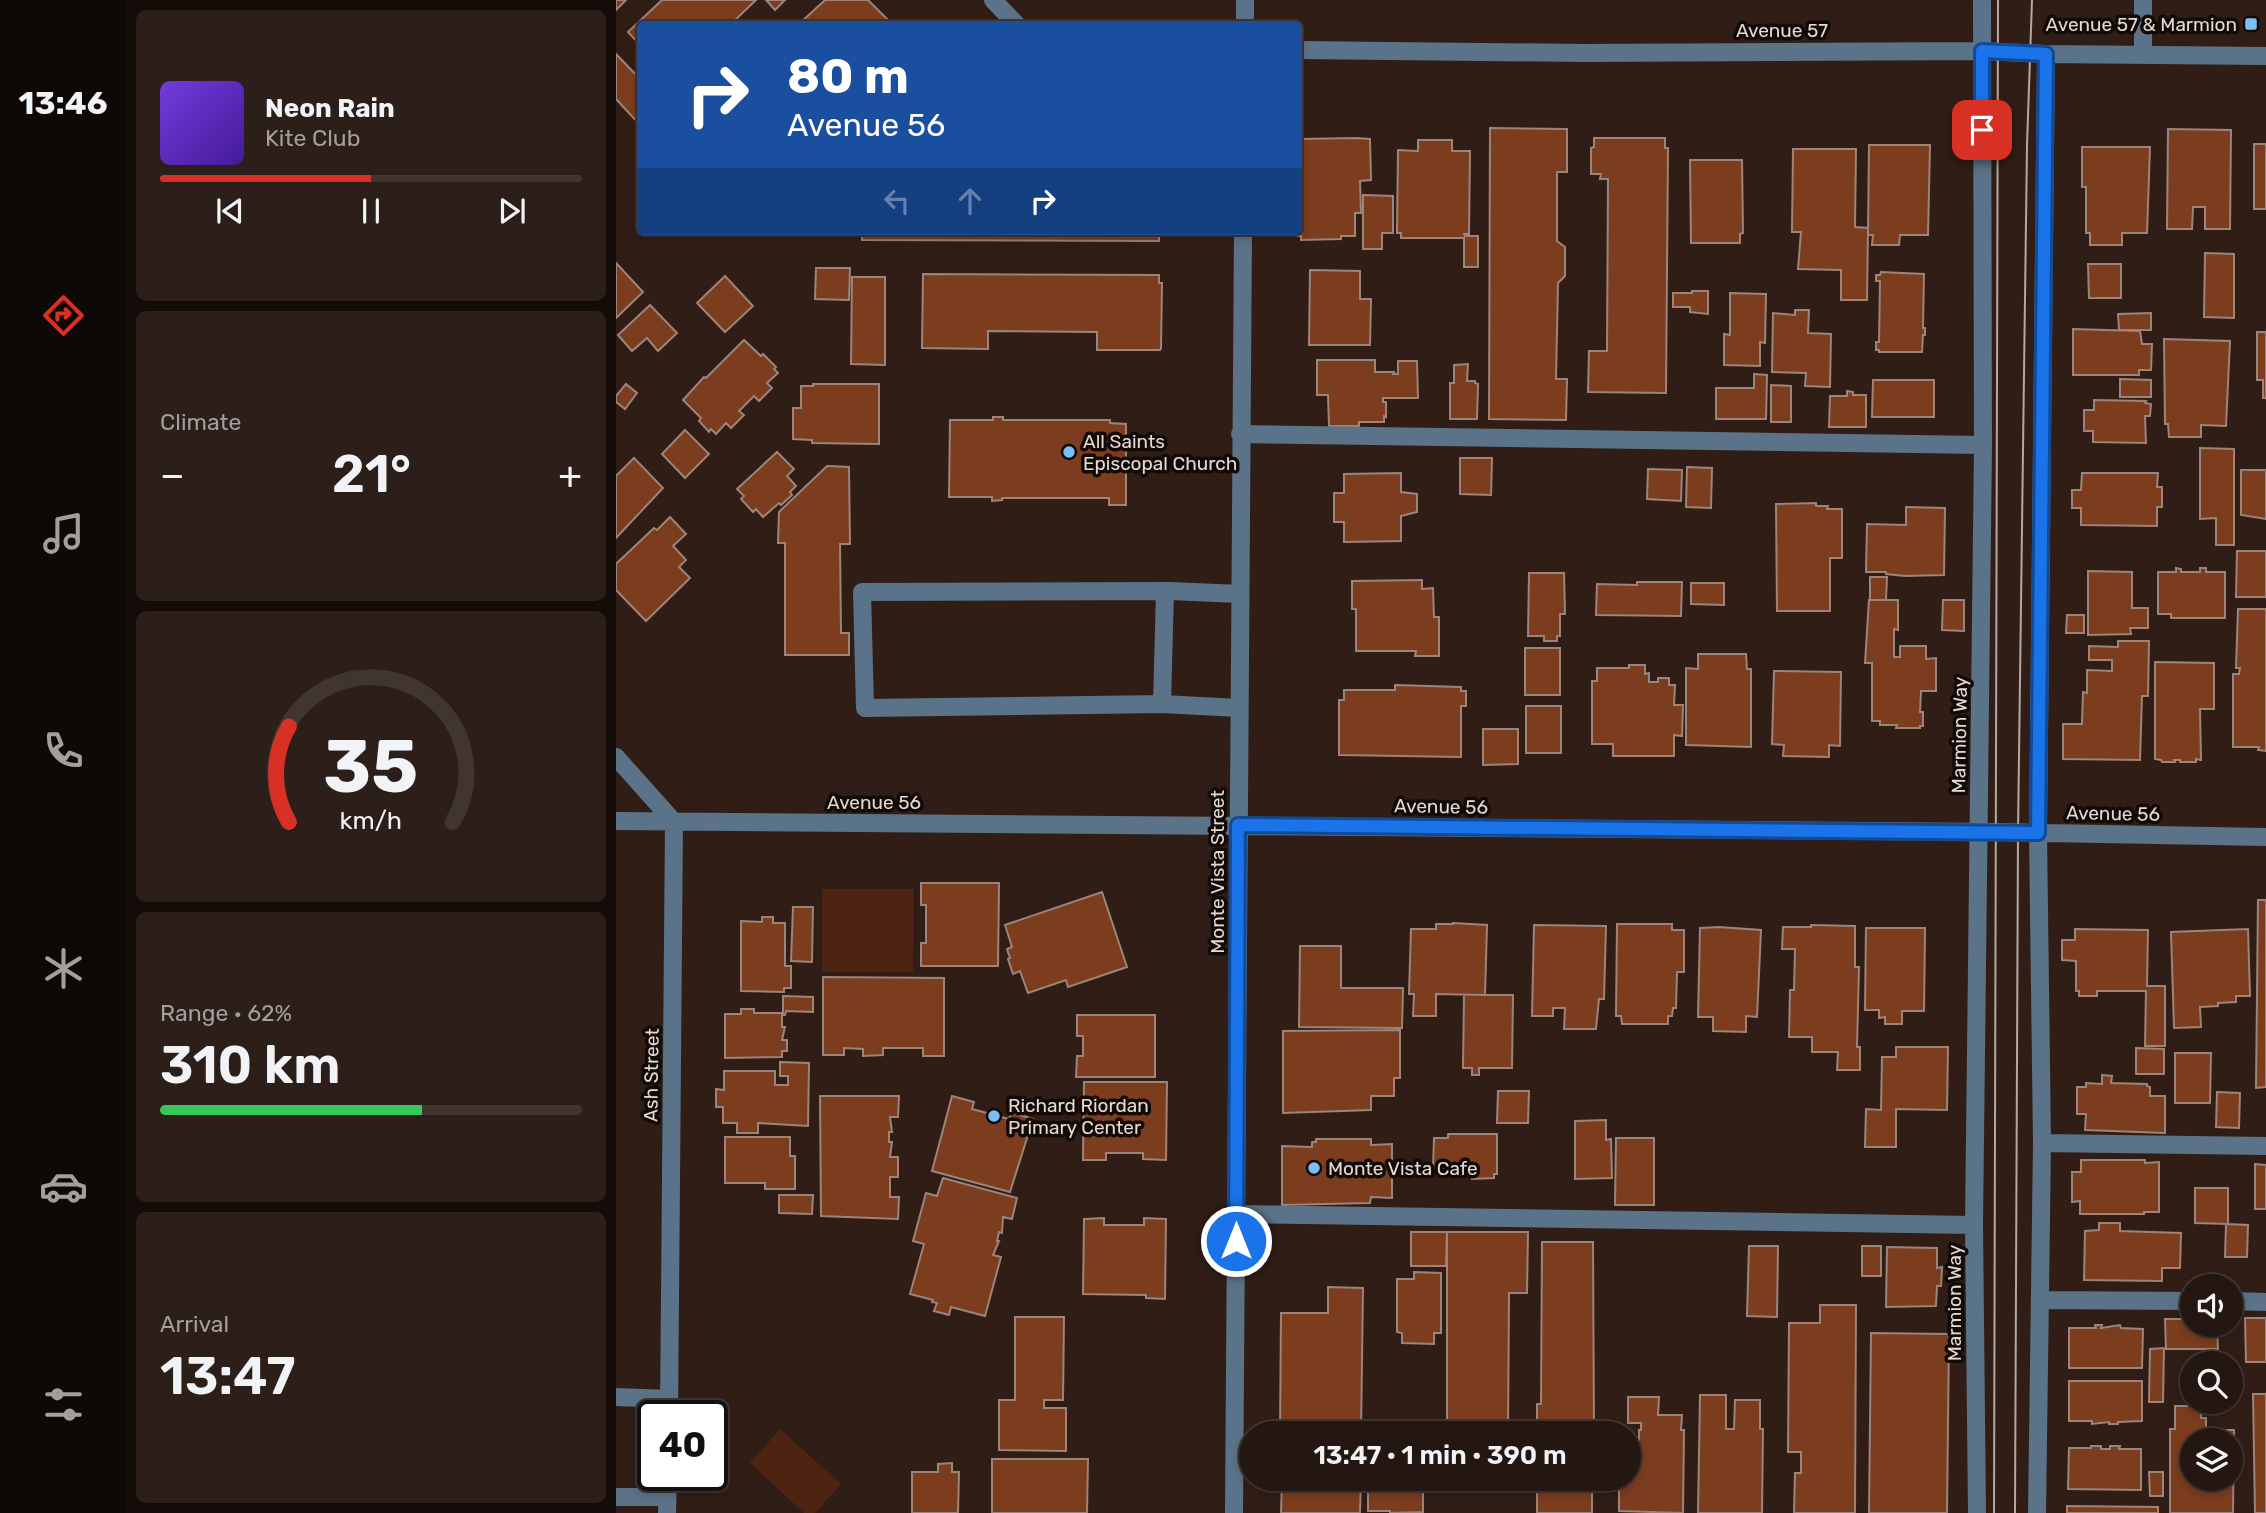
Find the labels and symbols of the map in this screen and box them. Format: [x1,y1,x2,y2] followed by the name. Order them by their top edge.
[2046,13,2237,36] place label: Avenue 57 & Marmion
[2243,16,2259,32] marker: Avenue 57 & Marmion
[1736,19,1828,42] street label: Avenue 57
[1952,100,2012,160] pin
[1083,430,1237,475] place label: All Saints Episcopal Church
[1061,444,1077,460] marker: All Saints Episcopal Church
[1947,677,1972,794] street label: Marmion Way
[1206,790,1229,954] street label: Monte Vista Street
[827,791,921,814] street label: Avenue 56
[1394,794,1488,819] street label: Avenue 56
[2066,801,2160,826] street label: Avenue 56
[639,1027,664,1122] street label: Ash Street
[1008,1094,1149,1139] place label: Richard Riordan Primary Center
[986,1108,1002,1124] marker: Richard Riordan Primary Center
[1328,1157,1478,1180] place label: Monte Vista Cafe
[1306,1160,1322,1176] marker: Monte Vista Cafe
[1199,1204,1273,1278] position arrow
[1943,1245,1966,1361] street label: Marmion Way
[637,1400,728,1491] speed limit sign: 40

